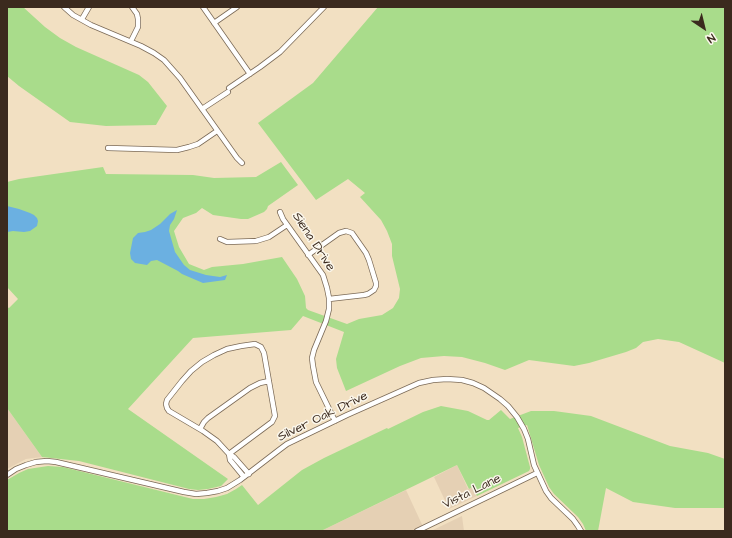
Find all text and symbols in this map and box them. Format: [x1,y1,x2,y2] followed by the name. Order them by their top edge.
[684,8,724,48] north arrow
[704,30,718,46] text: N
[288,210,338,274] street label: Siena Drive
[275,388,371,446] street label: Silver Oak Drive
[440,471,504,513] street label: Vista Lane

